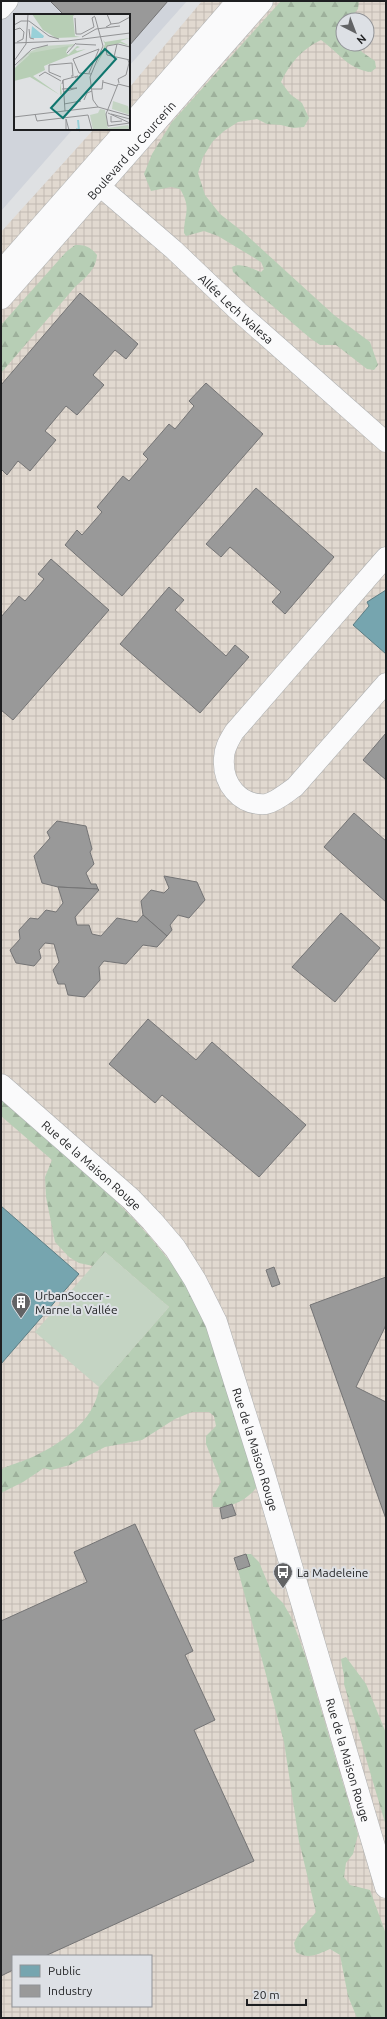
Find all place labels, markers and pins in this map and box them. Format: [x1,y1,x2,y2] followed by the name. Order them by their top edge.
[35,1289,118,1316] place label: UrbanSoccer - Marne la Vallée
[10,1291,32,1319] building icon: UrbanSoccer - Marne la Vallée
[272,1561,294,1589] bus stop icon: La Madeleine
[297,1566,368,1579] place label: La Madeleine

